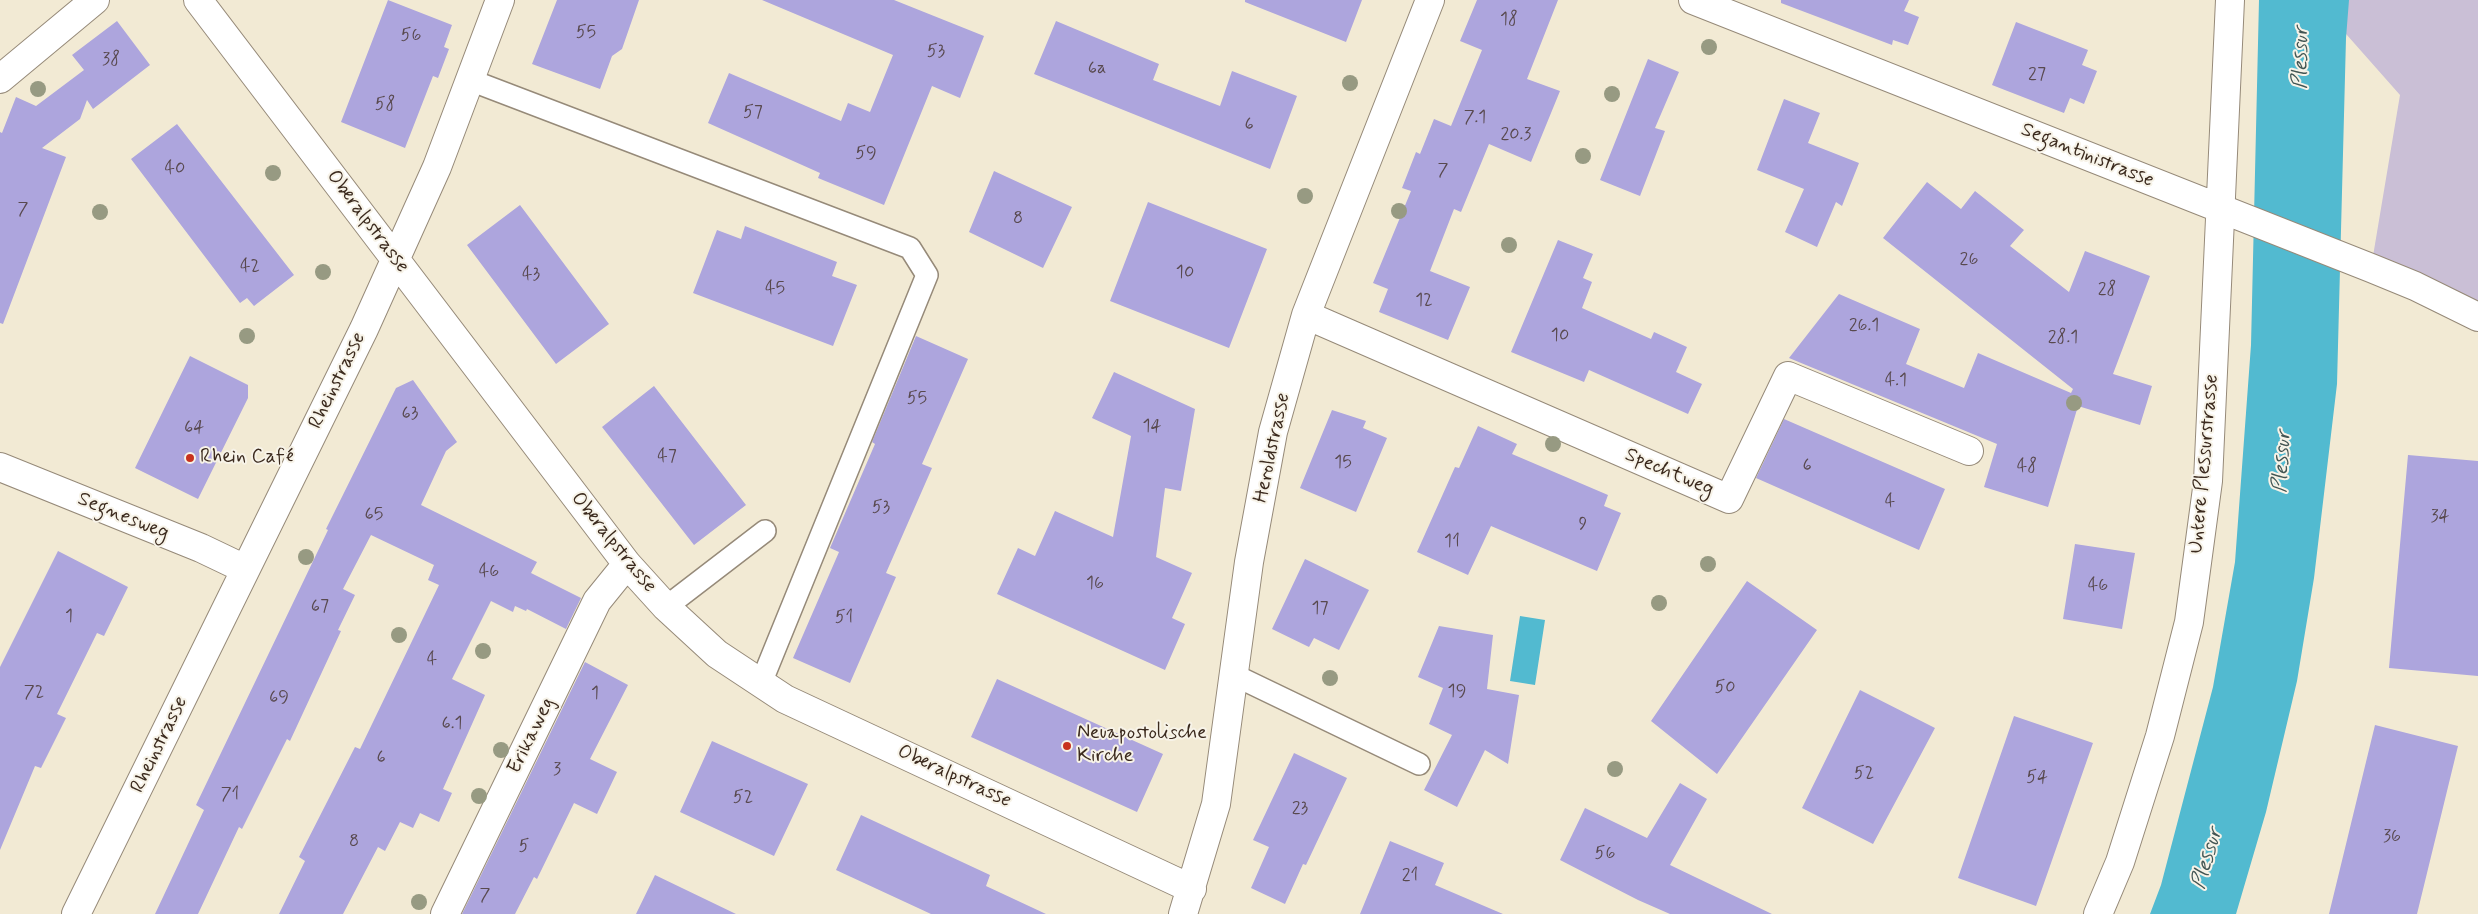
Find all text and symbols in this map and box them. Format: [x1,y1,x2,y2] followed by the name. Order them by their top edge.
[1500,9,1518,31] house number: 18
[576,22,596,44] house number: 55
[401,25,421,47] house number: 56
[2289,27,2315,89] water label: Plessur
[927,41,945,63] house number: 53
[102,49,120,71] house number: 38
[1088,58,1106,80] house number: 6a
[2028,64,2046,86] house number: 27
[375,94,395,116] house number: 58
[743,102,763,124] house number: 57
[1464,107,1486,129] house number: 7.1
[1244,114,1254,136] house number: 6
[2017,118,2157,194] street label: Segantinistrasse
[1501,124,1531,146] house number: 20.3
[855,143,877,165] house number: 59
[165,158,185,180] house number: 40
[1438,160,1448,182] house number: 7
[320,166,414,278] street label: Oberalpstrasse
[18,199,28,221] house number: 7
[1013,208,1023,230] house number: 8
[1960,249,1978,271] house number: 26
[240,256,260,278] house number: 42
[1176,262,1194,284] house number: 10
[522,264,540,286] house number: 43
[765,278,785,300] house number: 45
[2098,279,2116,301] house number: 28
[1415,290,1433,312] house number: 12
[1849,315,1879,337] house number: 26.1
[1551,325,1569,347] house number: 10
[2048,327,2078,349] house number: 28.1
[304,329,372,433] street label: Rheinstrasse
[1885,370,1907,392] house number: 4.1
[2185,373,2225,555] street label: Untere Plessurstrasse
[907,388,927,410] house number: 55
[1250,391,1296,505] street label: Heroldstrasse
[402,403,418,425] house number: 63
[1143,416,1161,438] house number: 14
[184,417,204,439] house number: 64
[2268,430,2298,494] water label: Plessur
[1621,444,1717,502] street label: Spechtweg
[200,446,294,470] place label: Rhein Café
[657,446,677,468] house number: 47
[184,452,196,464] marker: Rhein Café
[1334,452,1352,474] house number: 15
[1802,455,1812,477] house number: 6
[2017,456,2037,478] house number: 48
[74,488,172,546] street label: Segnesweg
[565,488,661,598] street label: Oberalpstrasse
[1885,491,1895,513] house number: 4
[872,497,890,519] house number: 53
[365,504,383,526] house number: 65
[2430,506,2450,528] house number: 34
[1579,514,1587,536] house number: 9
[1444,531,1460,553] house number: 11
[479,561,499,583] house number: 46
[1086,573,1104,595] house number: 16
[2088,575,2108,597] house number: 46
[311,596,329,618] house number: 67
[1311,598,1329,620] house number: 17
[65,606,73,628] house number: 1
[835,607,853,629] house number: 51
[427,649,437,671] house number: 4
[1714,677,1736,699] house number: 50
[1448,681,1466,703] house number: 19
[24,682,44,704] house number: 72
[591,683,599,705] house number: 1
[269,687,289,709] house number: 69
[126,693,194,797] street label: Rheinstrasse
[503,694,561,778] street label: Erikaweg
[441,713,463,735] house number: 6.1
[1077,722,1207,769] place label: Neuapostolische Kirche
[893,740,1015,814] street label: Oberalpstrasse
[1061,740,1073,752] marker: Neuapostolische Kirche
[376,747,386,769] house number: 6
[553,759,561,781] house number: 3
[1854,763,1874,785] house number: 52
[2026,767,2048,789] house number: 54
[221,784,239,806] house number: 71
[733,787,753,809] house number: 52
[1292,798,1308,820] house number: 23
[2187,826,2229,892] water label: Plessur
[2383,826,2401,848] house number: 36
[349,831,359,853] house number: 8
[519,836,529,858] house number: 5
[1595,843,1615,865] house number: 56
[1402,865,1418,887] house number: 21
[480,885,490,907] house number: 7

